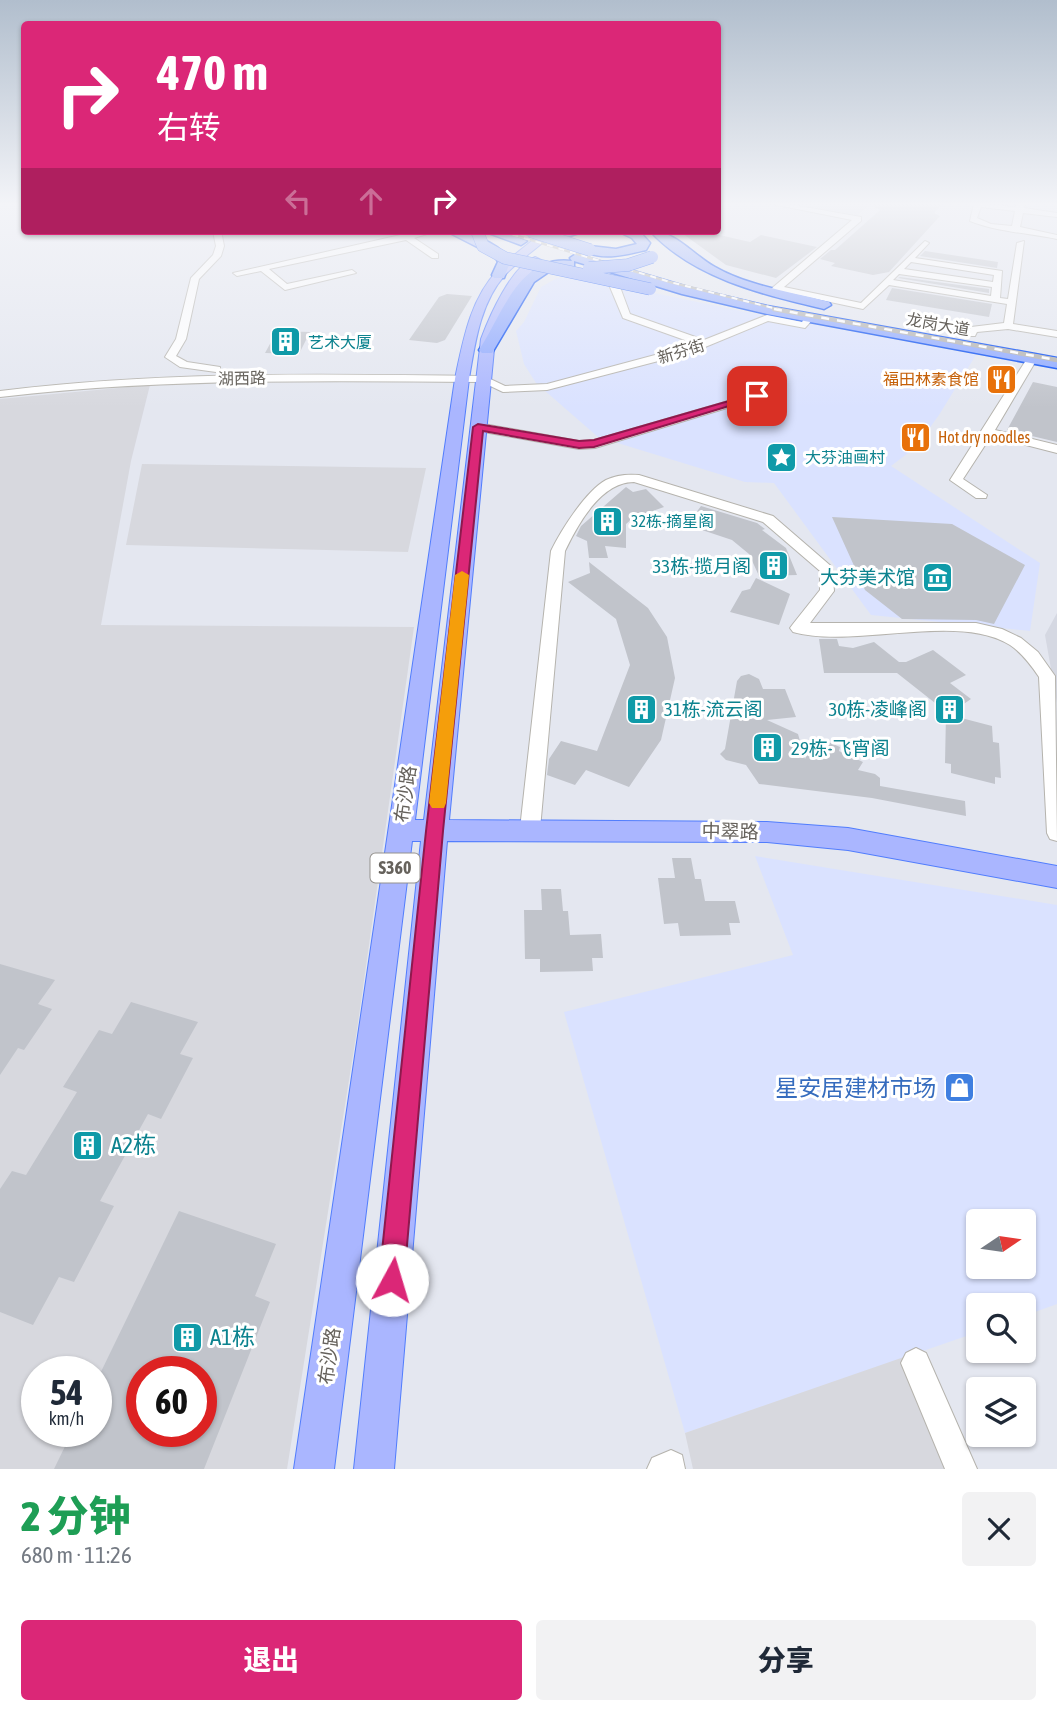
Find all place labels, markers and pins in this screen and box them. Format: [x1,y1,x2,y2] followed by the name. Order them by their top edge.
[268,325,302,359] building icon: 艺术大厦
[308,333,372,351] place label: 艺术大厦
[985,362,1019,396] restaurant icon: 福田林素食馆
[727,366,787,426] pin
[883,370,979,388] place label: 福田林素食馆
[898,420,932,454] restaurant icon: Hot dry noodles
[938,428,1030,447] place label: Hot dry noodles
[765,440,799,474] place icon: 大芬油画村
[805,448,885,466] place label: 大芬油画村
[591,504,625,538] building icon: 32栋-摘星阁
[631,512,714,530] place label: 32栋-摘星阁
[757,549,791,583] building icon: 33栋-揽月阁
[652,555,751,577] place label: 33栋-揽月阁
[921,560,955,594] museum icon: 大芬美术馆
[820,566,915,588] place label: 大芬美术馆
[624,692,658,726] building icon: 31栋-流云阁
[933,692,967,726] building icon: 30栋-凌峰阁
[664,698,763,720] place label: 31栋-流云阁
[828,698,927,720] place label: 30栋-凌峰阁
[751,731,785,765] building icon: 29栋-飞宵阁
[791,737,890,759] place label: 29栋-飞宵阁
[942,1071,976,1105] shop icon: 星安居建材市场
[775,1075,936,1101] place label: 星安居建材市场
[71,1128,105,1162] building icon: A2栋
[111,1132,156,1158] place label: A2栋
[170,1320,204,1354] building icon: A1栋
[210,1324,255,1350] place label: A1栋

